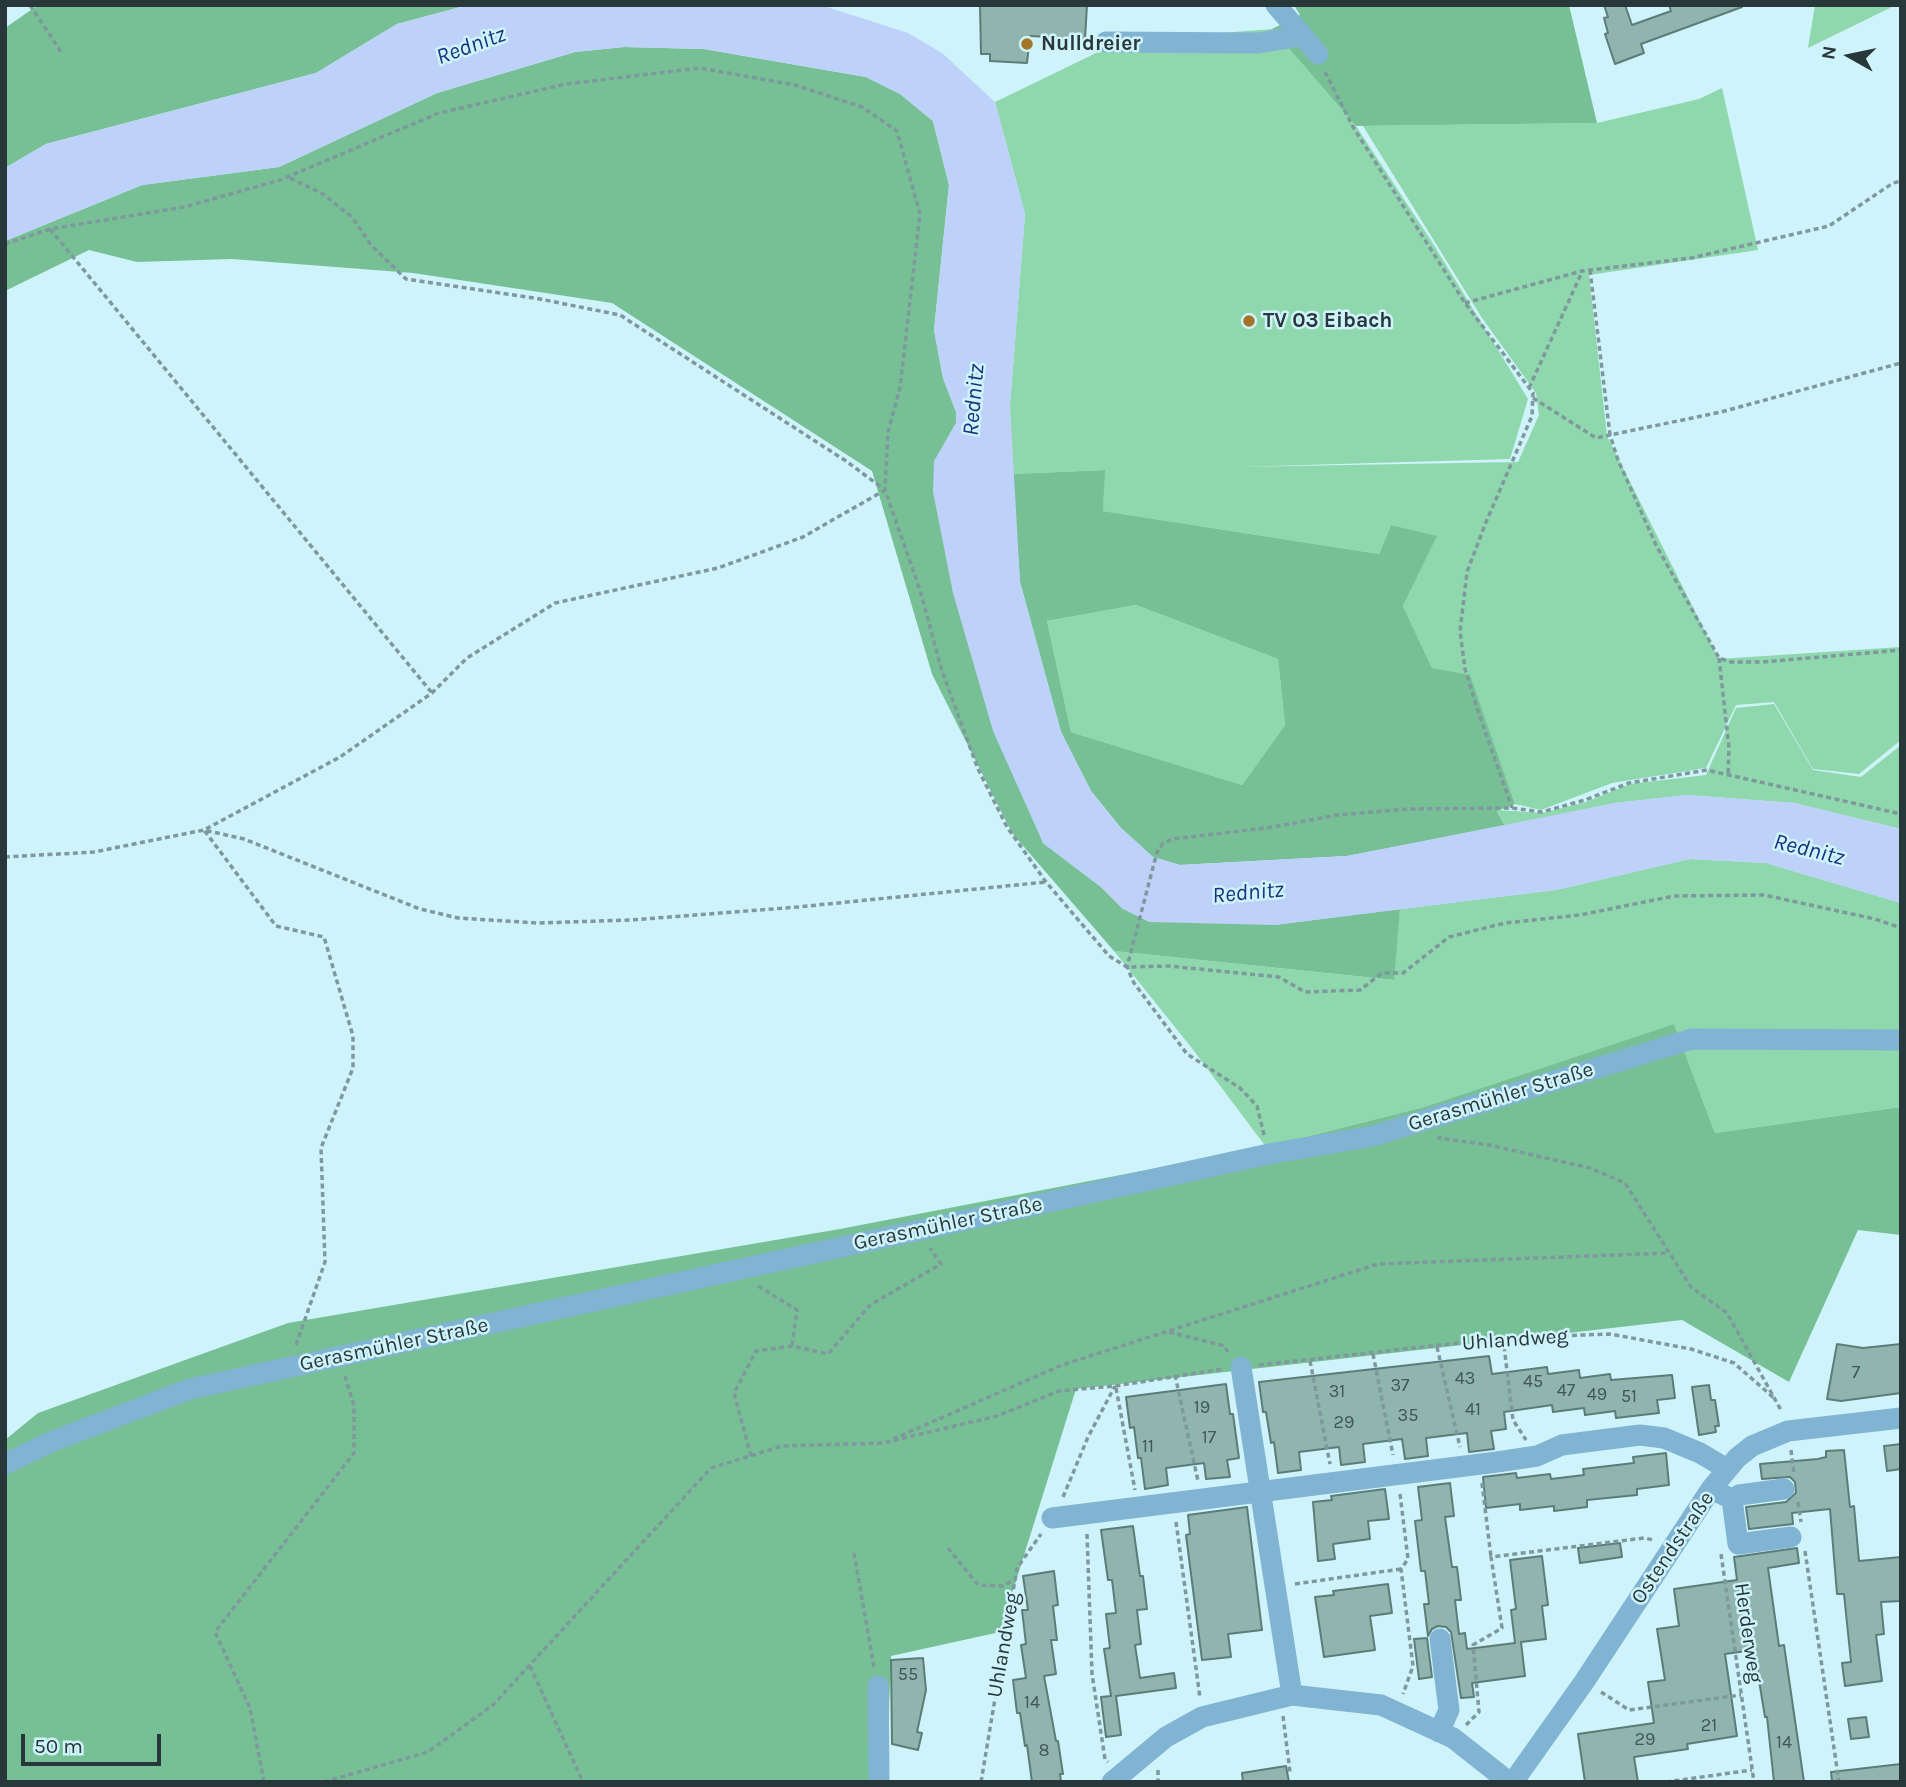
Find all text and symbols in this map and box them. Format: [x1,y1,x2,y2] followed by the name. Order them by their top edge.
[432,21,510,71] water label: Rednitz
[1815,21,1885,91] north arrow
[1041,31,1141,57] place label: Nulldreier
[1019,36,1035,52] marker: Nulldreier
[1817,44,1841,61] text: N
[1263,308,1392,334] place label: TV 03 Eibach
[1241,313,1257,329] marker: TV 03 Eibach
[957,363,991,437] water label: Rednitz
[1771,828,1847,872] water label: Rednitz
[1211,876,1285,910] water label: Rednitz
[1405,1057,1597,1137] street label: Gerasmühler Straße
[851,1192,1045,1256] street label: Gerasmühler Straße
[297,1313,491,1377] street label: Gerasmühler Straße
[1461,1324,1569,1356] street label: Uhlandweg
[1852,1362,1860,1384] house number: 7
[1455,1368,1475,1390] house number: 43
[1523,1371,1543,1393] house number: 45
[1390,1375,1410,1397] house number: 37
[1557,1380,1575,1402] house number: 47
[1329,1381,1345,1403] house number: 31
[1587,1384,1607,1406] house number: 49
[1621,1386,1637,1408] house number: 51
[1194,1397,1210,1419] house number: 19
[1465,1399,1481,1421] house number: 41
[1398,1405,1418,1427] house number: 35
[1334,1412,1354,1434] house number: 29
[1202,1427,1216,1449] house number: 17
[1142,1436,1154,1458] house number: 11
[1626,1487,1720,1609] street label: Ostendstraße
[1728,1581,1768,1685] street label: Herderweg
[982,1590,1026,1700] street label: Uhlandweg
[898,1664,918,1686] house number: 55
[1024,1692,1040,1714] house number: 14
[1701,1715,1717,1737] house number: 21
[24,1720,164,1764] scale bar
[1635,1729,1655,1751] house number: 29
[1776,1732,1792,1754] house number: 14
[34,1734,83,1758] text: 50 m
[1038,1740,1050,1762] house number: 8

